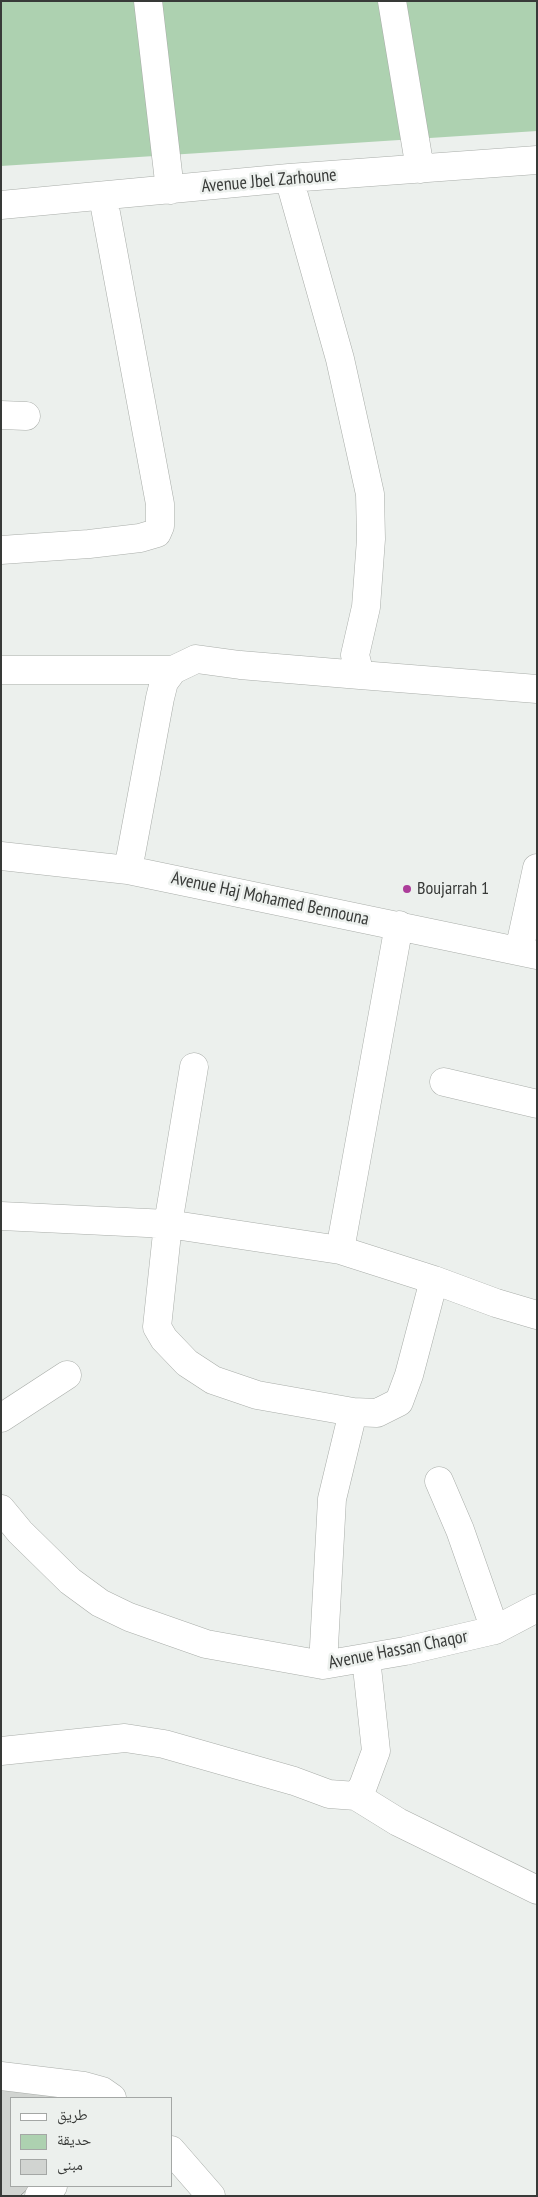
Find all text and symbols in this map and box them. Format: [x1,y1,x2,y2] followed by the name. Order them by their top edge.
[201,164,337,198] street label: Avenue Jbel Zarhoune
[169,867,371,931] street label: Avenue Haj Mohamed Bennouna
[417,878,489,900] place label: Boujarrah 1
[401,883,413,895] marker: Boujarrah 1
[327,1626,469,1674] street label: Avenue Hassan Chaqor
[10,2097,172,2187] legend
[57,2105,88,2124] text: طريق
[57,2130,91,2149] text: حديقة
[57,2155,83,2174] text: مبنى

